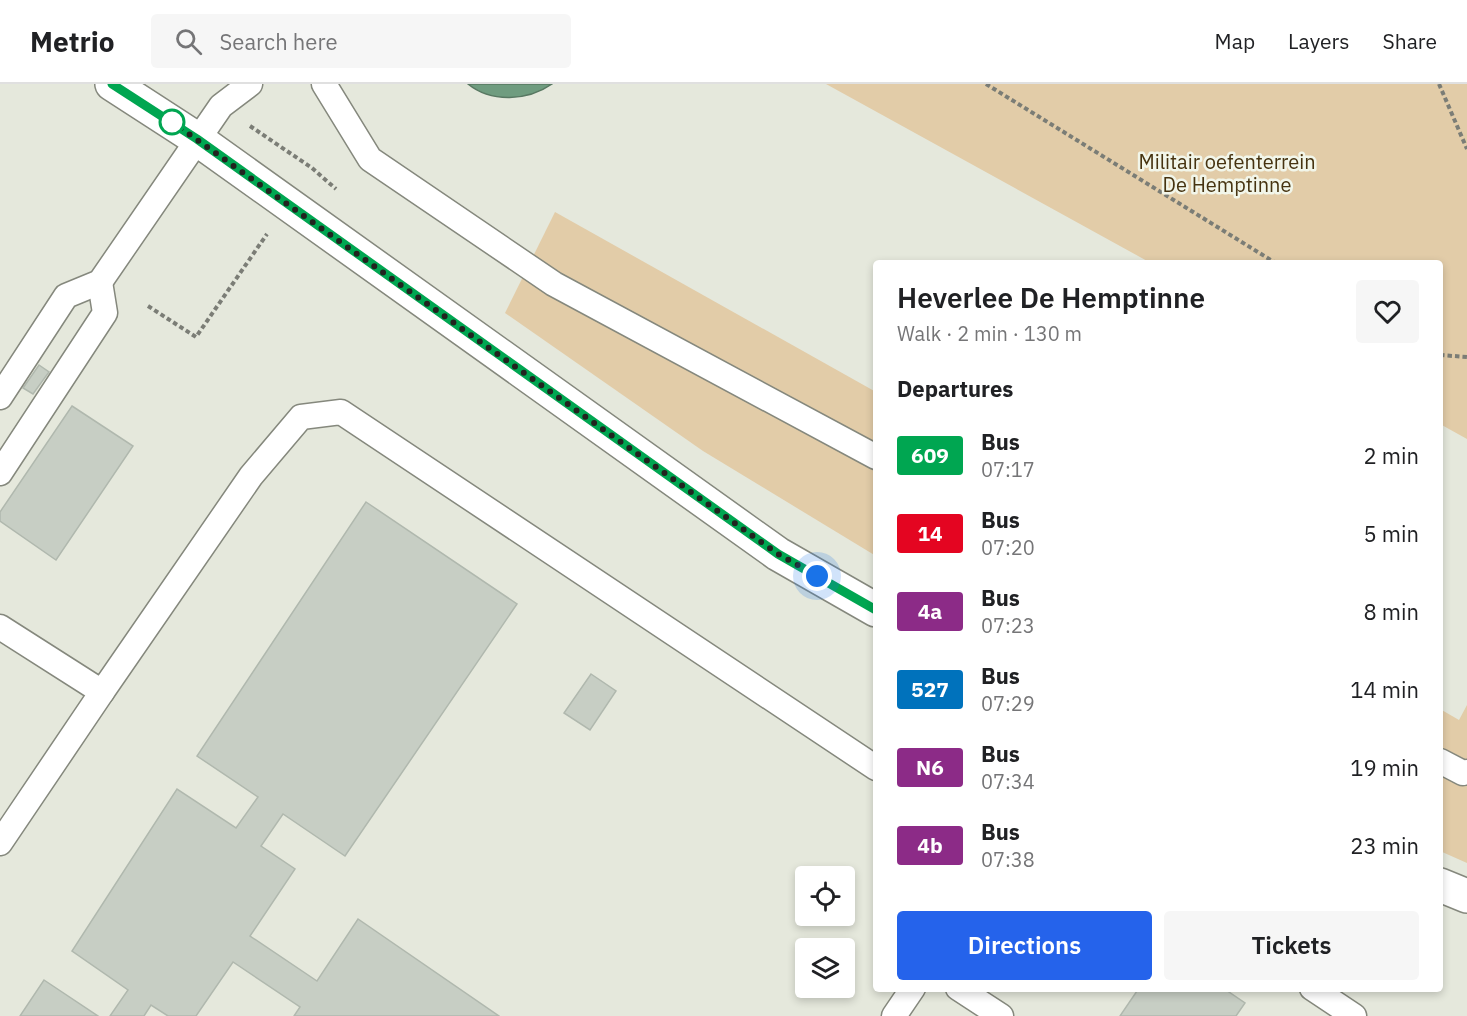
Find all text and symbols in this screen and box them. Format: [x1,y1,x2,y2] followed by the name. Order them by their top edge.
[151,14,571,68] search box
[30,23,115,60] text: Metrio
[172,25,205,58] icon: search
[220,27,337,56] text: Search here
[1215,27,1255,55] text: Map
[1288,27,1350,55] text: Layers
[1383,27,1437,55] text: Share
[159,109,185,135] unlabelled marker
[1138,148,1316,198] park label: Militair oefenterrein De Hemptinne
[897,279,1205,316] text: Heverlee De Hemptinne
[1356,280,1419,343] button: heart
[897,320,1082,347] text: Walk · 2 min · 130 m
[897,374,1013,403] text: Departures
[981,427,1020,456] text: Bus
[911,441,949,469] text: 609
[1363,441,1419,470] text: 2 min
[981,456,1035,483] text: 07:17
[981,505,1020,534] text: Bus
[917,519,943,547] text: 14
[1363,519,1419,548] text: 5 min
[981,534,1035,561] text: 07:20
[802,561,832,591] your location
[981,583,1020,612] text: Bus
[918,597,942,625] text: 4a
[1363,597,1419,626] text: 8 min
[981,612,1035,639] text: 07:23
[981,661,1020,690] text: Bus
[911,675,949,703] text: 527
[1350,675,1419,704] text: 14 min
[981,690,1035,717] text: 07:29
[981,739,1020,768] text: Bus
[916,753,944,781] text: N6
[1350,753,1419,782] text: 19 min
[981,768,1035,795] text: 07:34
[981,817,1020,846] text: Bus
[917,831,943,859] text: 4b
[1350,831,1419,860] text: 23 min
[981,846,1035,873] text: 07:38
[795,866,855,998] map controls
[795,866,855,926] button: locate
[897,911,1152,980] button: Directions
[1164,911,1419,980] button: Tickets
[795,938,855,998] button: layers

